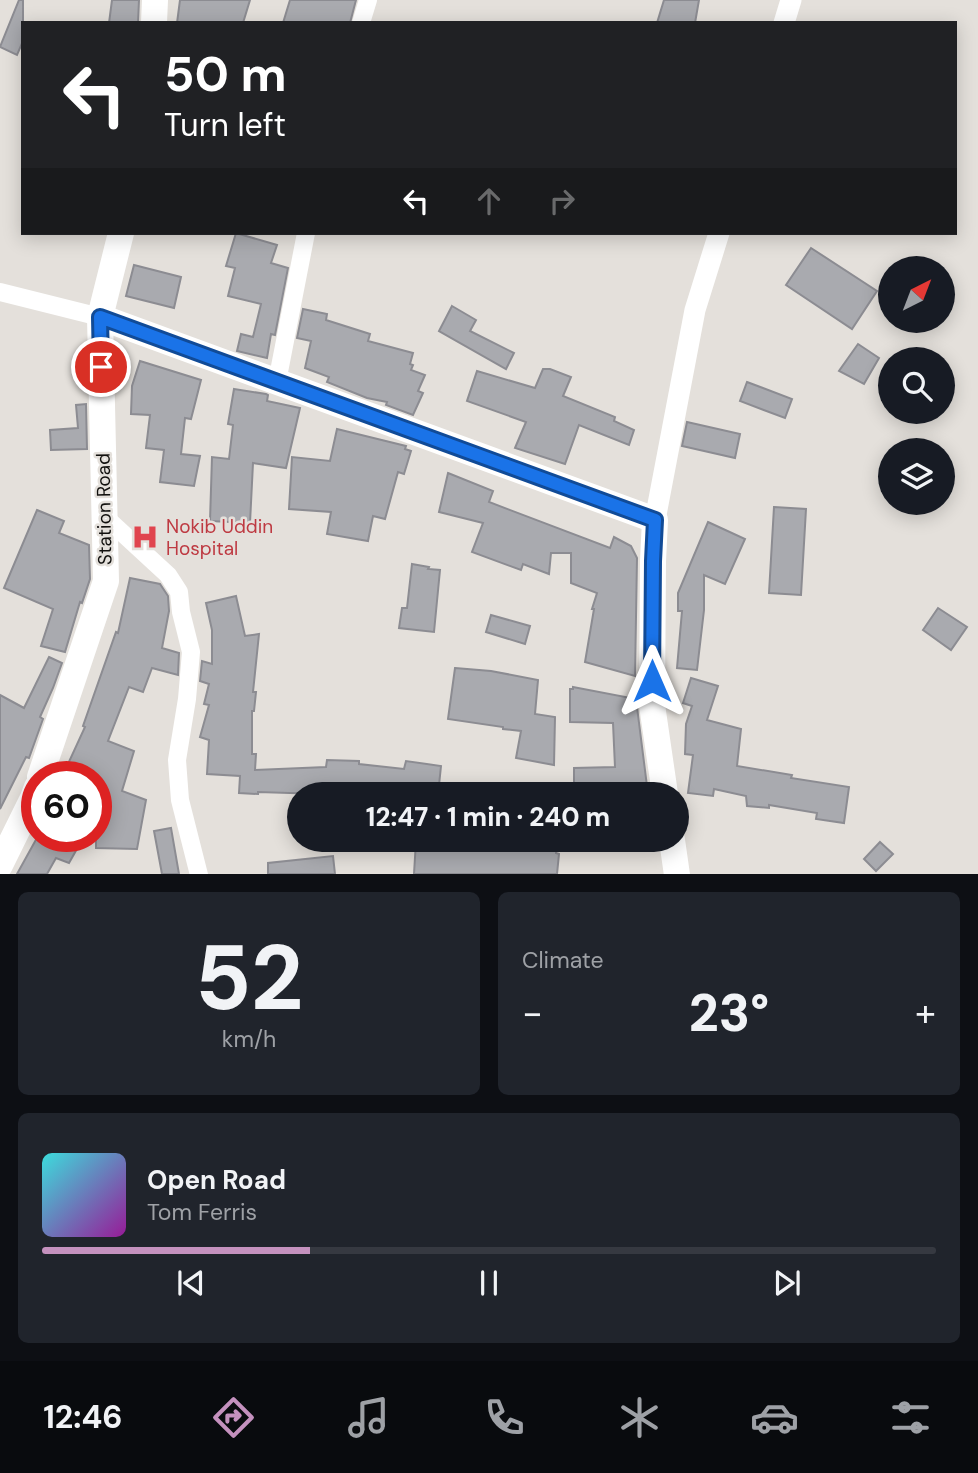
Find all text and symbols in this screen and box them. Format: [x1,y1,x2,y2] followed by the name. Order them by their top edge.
[164,42,287,106] text: 50 m
[49,49,140,140] icon: left
[164,104,286,146] text: Turn left
[397,182,435,220] icon: left
[470,182,508,220] icon: ahead
[543,182,581,220] icon: right
[878,256,956,332] north arrow
[878,256,955,515] map controls
[71,337,131,397] pin
[878,347,955,424] button: search
[82,348,120,386] icon: arrive
[878,438,955,515] button: layers
[91,453,117,565] street label: Station Road
[166,514,273,561] place label: Nokib Uddin Hospital
[130,522,160,552] hospital icon: Nokib Uddin Hospital
[615,644,689,718] position arrow
[21,761,112,852] speed limit sign: 60
[366,800,610,834] text: 12:47 · 1 min · 240 m
[195,919,303,1037] text: 52
[522,945,604,975] text: Climate
[689,979,769,1047] text: 23°
[522,988,543,1038] text: −
[915,988,936,1038] text: +
[222,1024,276,1054] text: km/h
[147,1163,286,1197] text: Open Road
[147,1197,257,1227] text: Tom Ferris
[172,1264,210,1302] icon: previous
[470,1264,508,1302] icon: pause
[768,1264,806,1302] icon: next
[209,1393,258,1442] icon: directions
[344,1393,393,1442] icon: music
[480,1393,529,1442] icon: phone
[615,1393,664,1442] icon: climate
[750,1393,799,1442] icon: car
[886,1393,935,1442] icon: filters
[43,1396,123,1438] text: 12:46

